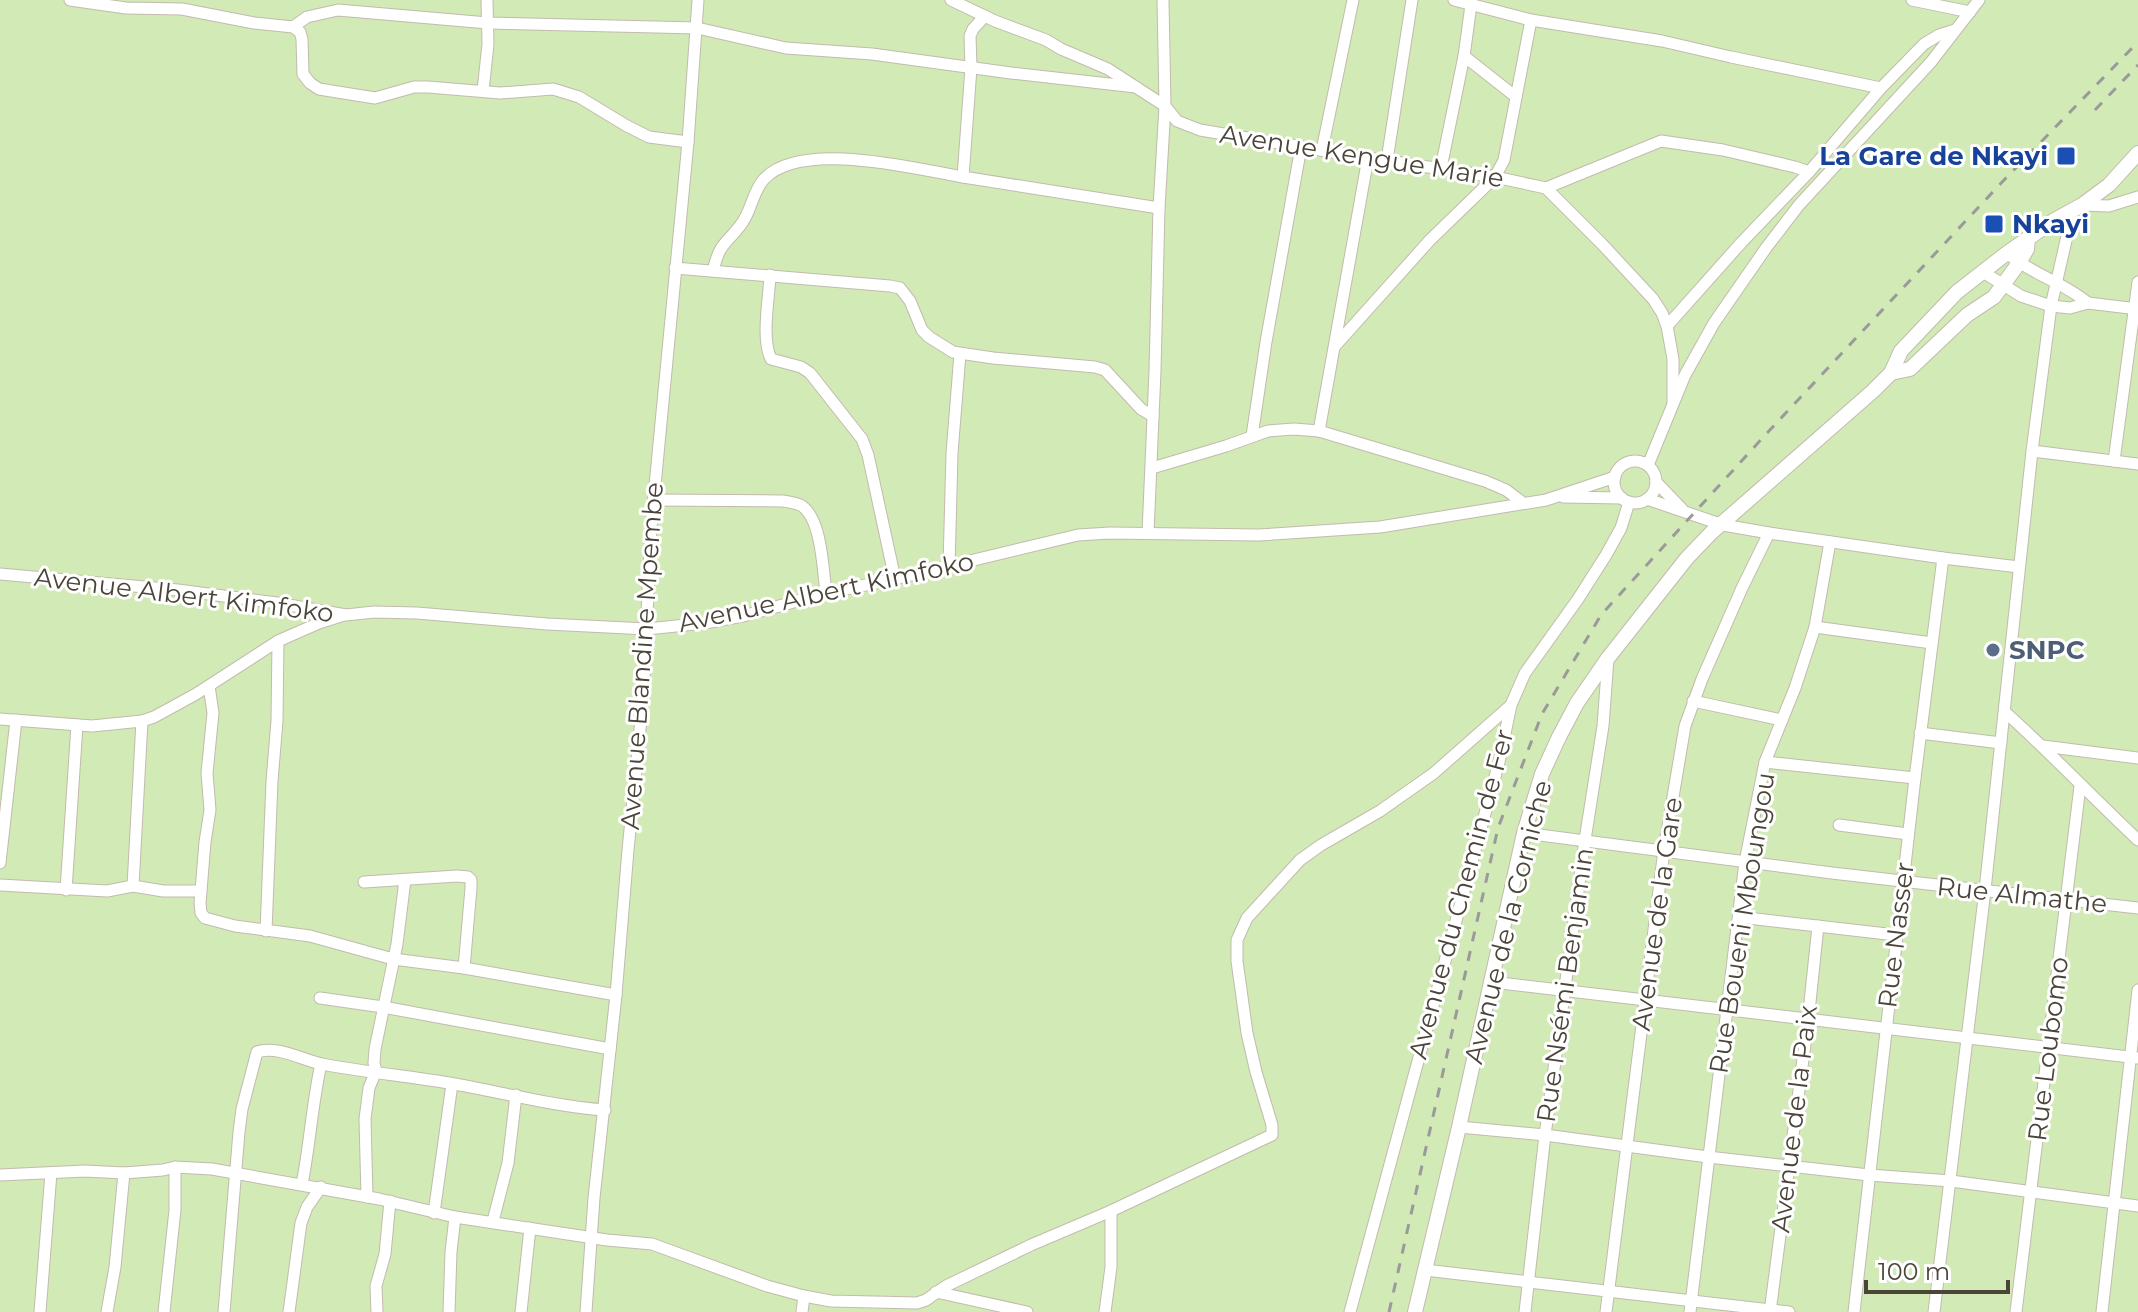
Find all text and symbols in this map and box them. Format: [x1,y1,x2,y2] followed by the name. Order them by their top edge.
[1218,118,1506,194] street label: Avenue Kengue Marie
[1819,140,2048,172] place label: La Gare de Nkayi
[2055,145,2077,167] marker: La Gare de Nkayi
[2012,208,2089,240] place label: Nkayi
[1983,213,2005,235] marker: Nkayi
[614,481,670,831] street label: Avenue Blandine Mpembe
[675,545,977,639] street label: Avenue Albert Kimfoko
[33,561,335,629] street label: Avenue Albert Kimfoko
[2009,634,2085,666] place label: SNPC
[1984,641,2002,659] marker: SNPC
[1402,726,1520,1062] street label: Avenue du Chemin de Fer
[1702,770,1782,1076] street label: Rue Boueni Mboungou
[1457,777,1559,1067] street label: Avenue de la Corniche
[1625,795,1689,1033] street label: Avenue de la Gare
[1530,846,1600,1124] street label: Rue Nsémi Benjamin
[1871,860,1921,1010] street label: Rue Nasser
[1935,870,2109,920] street label: Rue Almathe
[2021,955,2075,1143] street label: Rue Loubomo
[1764,1003,1824,1234] street label: Avenue de la Paix
[1866,1244,2008,1294] scale bar
[1878,1257,1950,1286] text: 100 m

